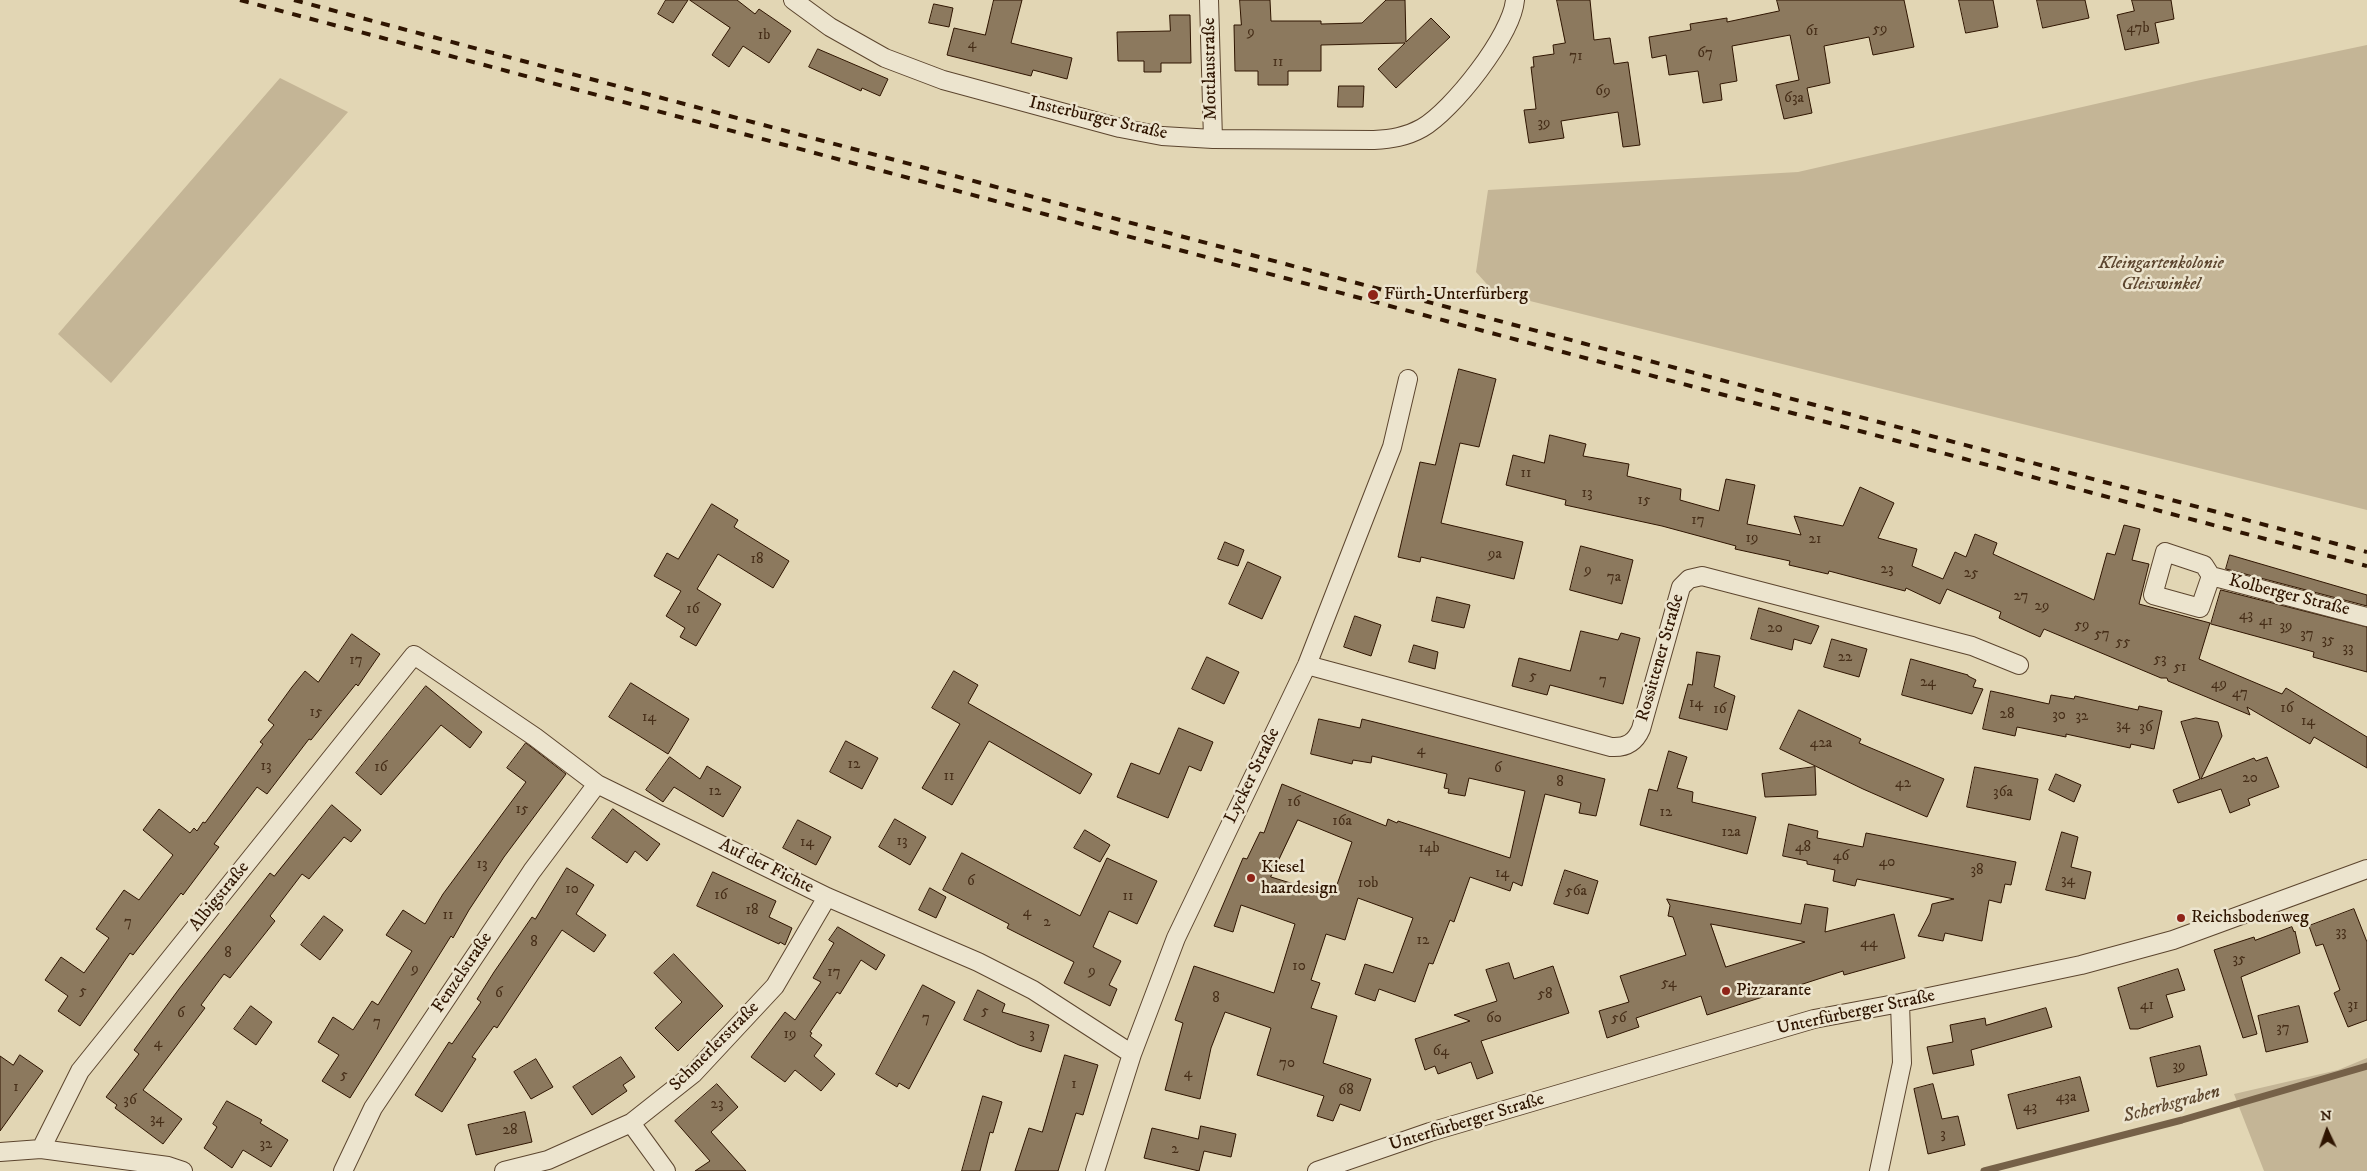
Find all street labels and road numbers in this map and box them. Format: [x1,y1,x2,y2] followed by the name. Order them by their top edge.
[1199,17,1223,121] street label: Mottlaustraße
[1027,93,1169,145] street label: Insterburger Straße
[2226,571,2352,621] street label: Kolberger Straße
[1633,592,1689,724] street label: Rossittener Straße
[1221,725,1285,827] street label: Lycker Straße
[715,835,817,899] street label: Auf der Fichte
[185,858,255,936] street label: Albigstraße
[428,929,498,1017] street label: Fenzelstraße
[1775,986,1937,1040] street label: Unterfürberger Straße
[666,998,764,1096] street label: Schmerlerstraße
[1387,1089,1547,1157] street label: Unterfürberger Straße

